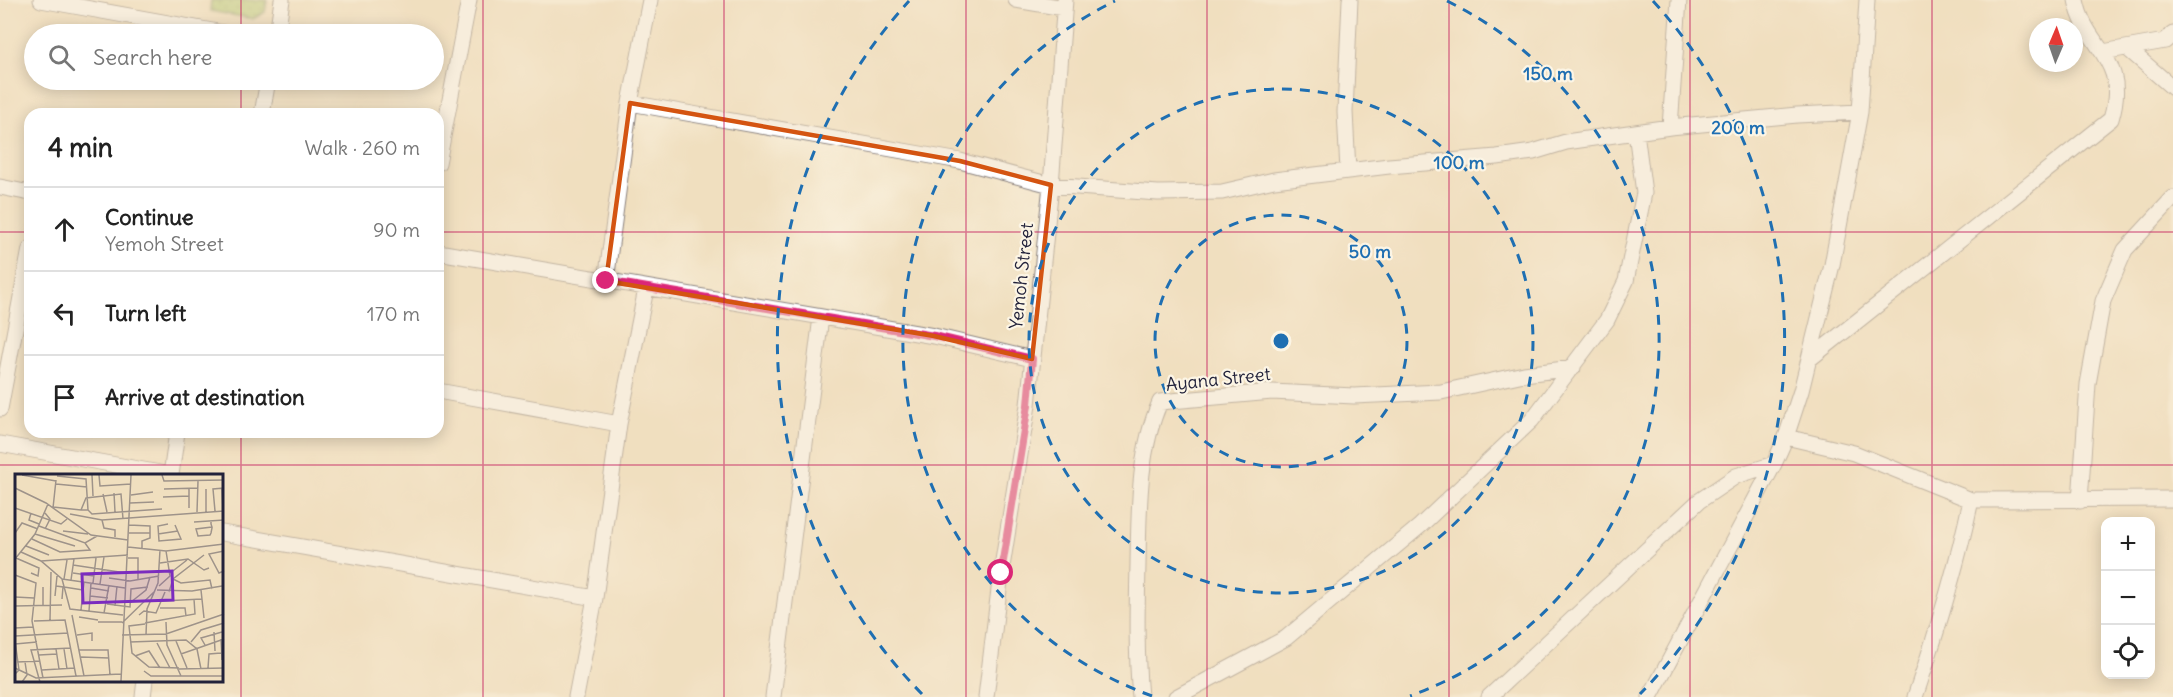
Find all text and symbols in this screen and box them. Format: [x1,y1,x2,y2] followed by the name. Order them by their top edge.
[2029,18,2083,72] north arrow
[24,24,444,90] search box
[45,41,78,74] icon: search
[93,43,212,71] text: Search here
[1523,62,1573,85] text: 150 m
[1711,116,1765,139] text: 200 m
[48,131,113,164] text: 4 min
[304,135,420,160] text: Walk · 260 m
[1434,151,1485,174] text: 100 m
[105,203,194,231] text: Continue
[48,213,81,246] icon: ahead
[373,217,420,242] text: 90 m
[1004,222,1038,330] street label: Yemoh Street
[105,231,224,256] text: Yemoh Street
[1349,240,1391,263] text: 50 m
[592,267,618,293] route end
[48,297,81,330] icon: left
[105,299,186,327] text: Turn left
[367,301,420,326] text: 170 m
[1271,331,1291,351] centre of rings
[1165,362,1271,396] street label: Ayana Street
[48,381,81,414] icon: arrive
[105,383,305,411] text: Arrive at destination
[15,474,224,682] inset map
[2101,517,2155,679] map controls
[2101,517,2155,571] button: +
[987,559,1013,585] route start
[2101,571,2155,625] button: −
[2101,625,2155,679] button: locate

